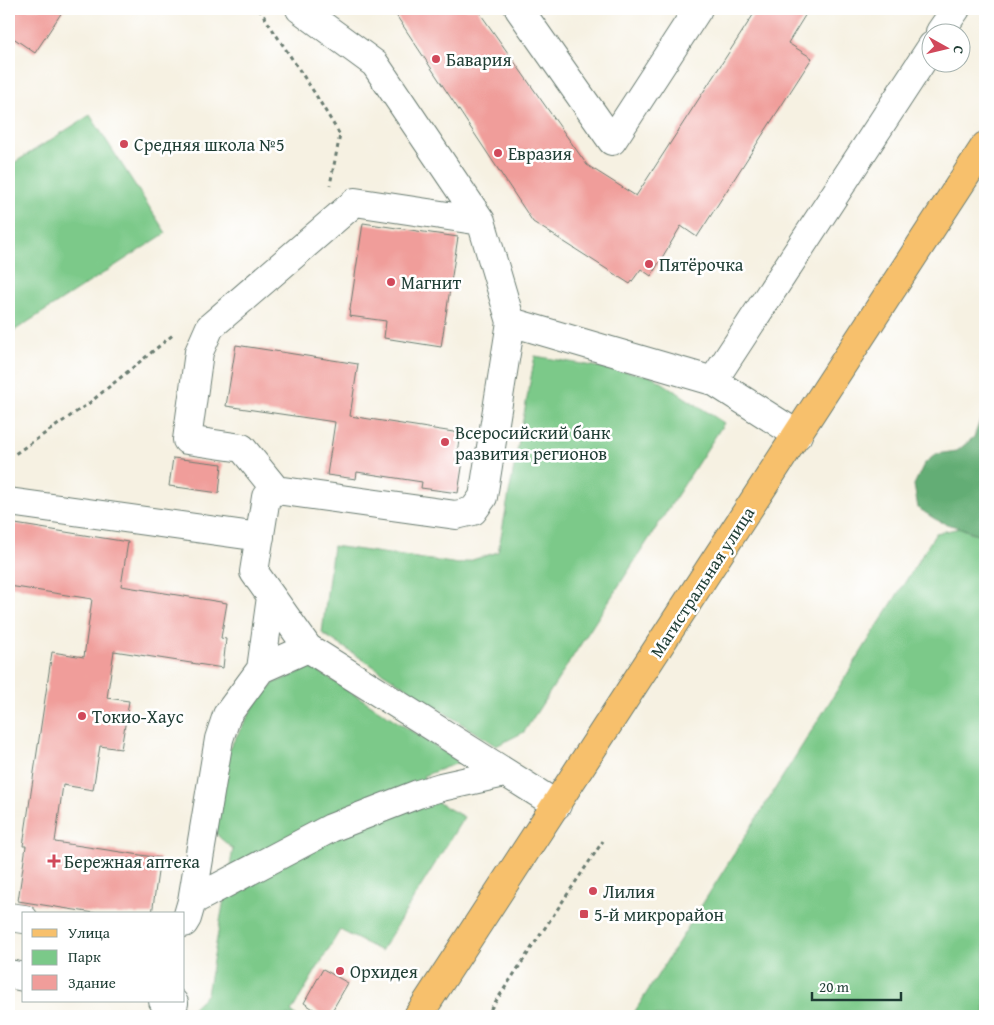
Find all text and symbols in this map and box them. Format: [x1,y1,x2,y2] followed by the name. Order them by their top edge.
[922,22,972,72] north arrow
[948,44,969,55] text: С
[446,46,512,73] place label: Бавария
[430,53,442,65] marker: Бавария
[134,131,285,158] place label: Средняя школа №5
[118,138,130,150] marker: Средняя школа №5
[508,140,572,167] place label: Евразия
[492,147,504,159] marker: Евразия
[659,251,744,278] place label: Пятёрочка
[643,258,655,270] marker: Пятёрочка
[401,269,461,296] place label: Магнит
[385,276,397,288] marker: Магнит
[455,419,611,467] place label: Всеросийский банк развития регионов
[439,436,451,448] marker: Всеросийский банк развития регионов
[643,501,761,663] street label: Магистральная улица
[92,703,184,730] place label: Токио-Хаус
[76,710,88,722] marker: Токио-Хаус
[64,848,200,875] place label: Бережная аптека
[48,855,60,867] marker: Бережная аптека
[603,878,655,905] place label: Лилия
[587,885,599,897] marker: Лилия
[594,901,724,928] place label: 5-й микрорайон
[578,908,590,920] marker: 5-й микрорайон
[22,912,185,1002] legend
[68,922,111,943] text: Улица
[68,946,101,967] text: Парк
[350,958,418,985] place label: Орхидея
[334,965,346,977] marker: Орхидея
[812,970,900,1002] scale bar
[68,972,116,993] text: Здание
[819,976,850,997] text: 20 m

